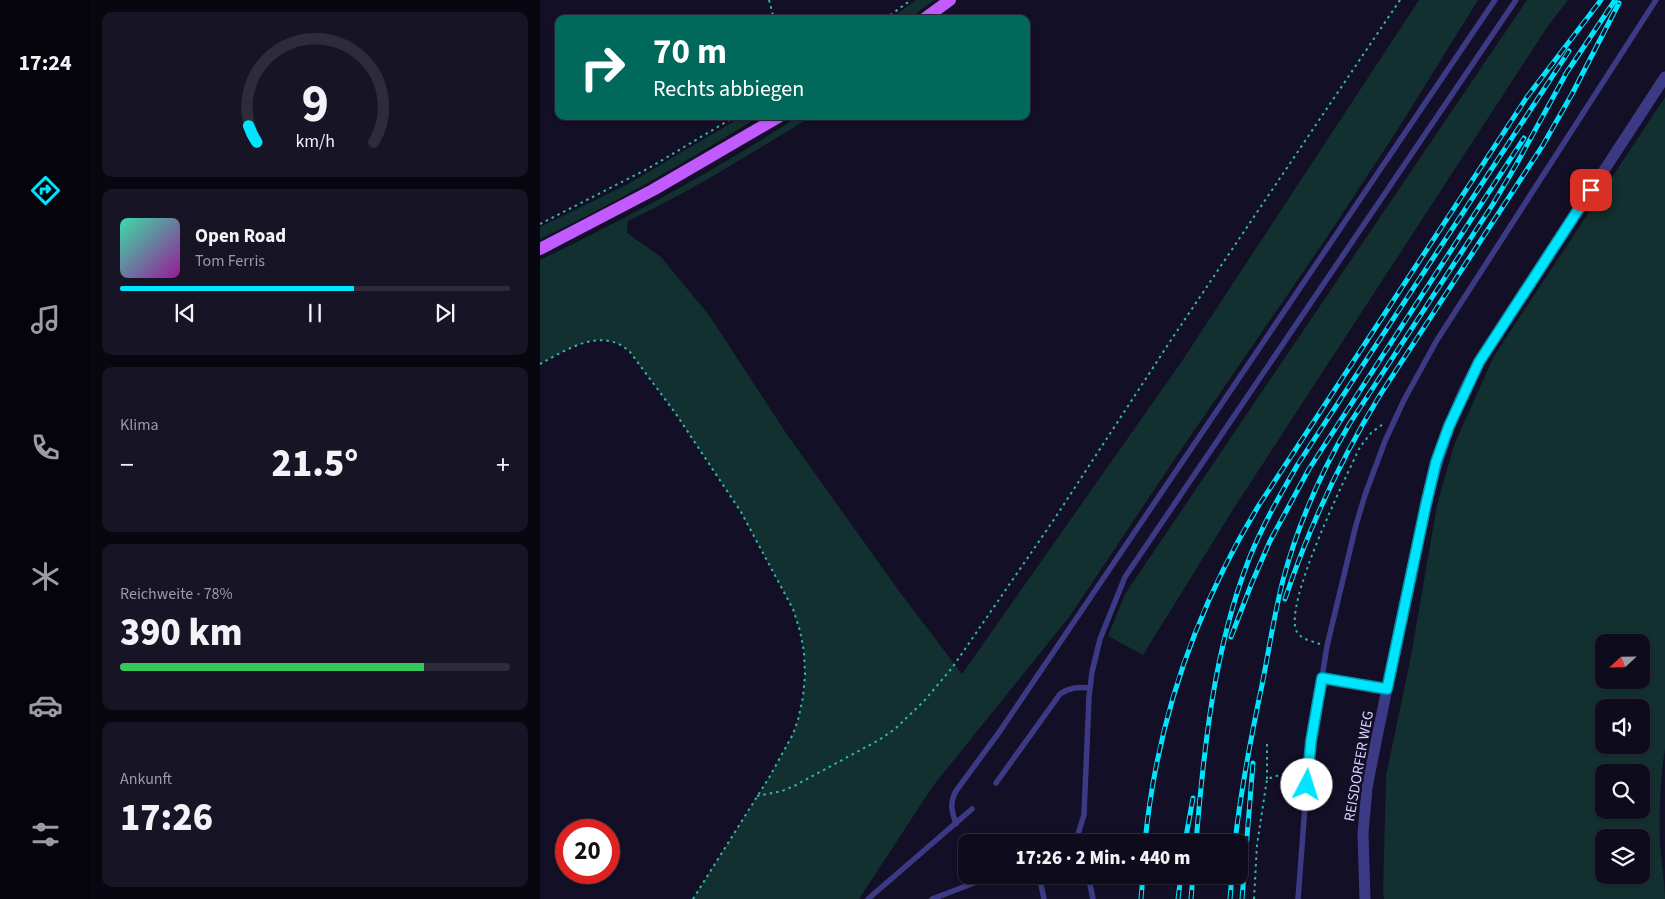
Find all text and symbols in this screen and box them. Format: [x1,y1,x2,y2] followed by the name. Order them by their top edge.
[653,27,727,77] text: 70 m
[570,35,635,100] icon: right
[18,47,72,79] text: 17:24
[301,68,329,142] text: 9
[653,73,804,105] text: Rechts abbiegen
[295,129,335,154] text: km/h
[1570,169,1612,211] pin
[28,173,63,208] icon: directions
[1577,176,1605,204] icon: arrive
[195,223,286,250] text: Open Road
[195,250,265,272] text: Tom Ferris
[171,299,199,327] icon: previous
[301,299,329,327] icon: pause
[431,299,459,327] icon: next
[28,302,63,337] icon: music
[120,414,159,436] text: Klima
[28,430,63,465] icon: phone
[272,437,358,491] text: 21.5°
[120,445,134,485] text: −
[496,445,510,485] text: +
[28,559,63,594] icon: climate
[120,583,233,605] text: Reichweite · 78%
[120,606,242,660] text: 390 km
[1595,634,1650,689] north arrow
[1595,634,1650,884] map controls
[28,688,63,723] icon: car
[1595,699,1650,754] button: sound
[1339,709,1379,823] street label: REISDORFER WEG
[1280,758,1332,810] position arrow
[1595,764,1650,819] button: search
[120,768,172,790] text: Ankunft
[120,791,213,845] text: 17:26
[28,817,63,852] icon: filters
[555,819,620,884] speed limit sign: 20
[1595,829,1650,884] button: layers
[1016,845,1190,872] text: 17:26 · 2 Min. · 440 m

